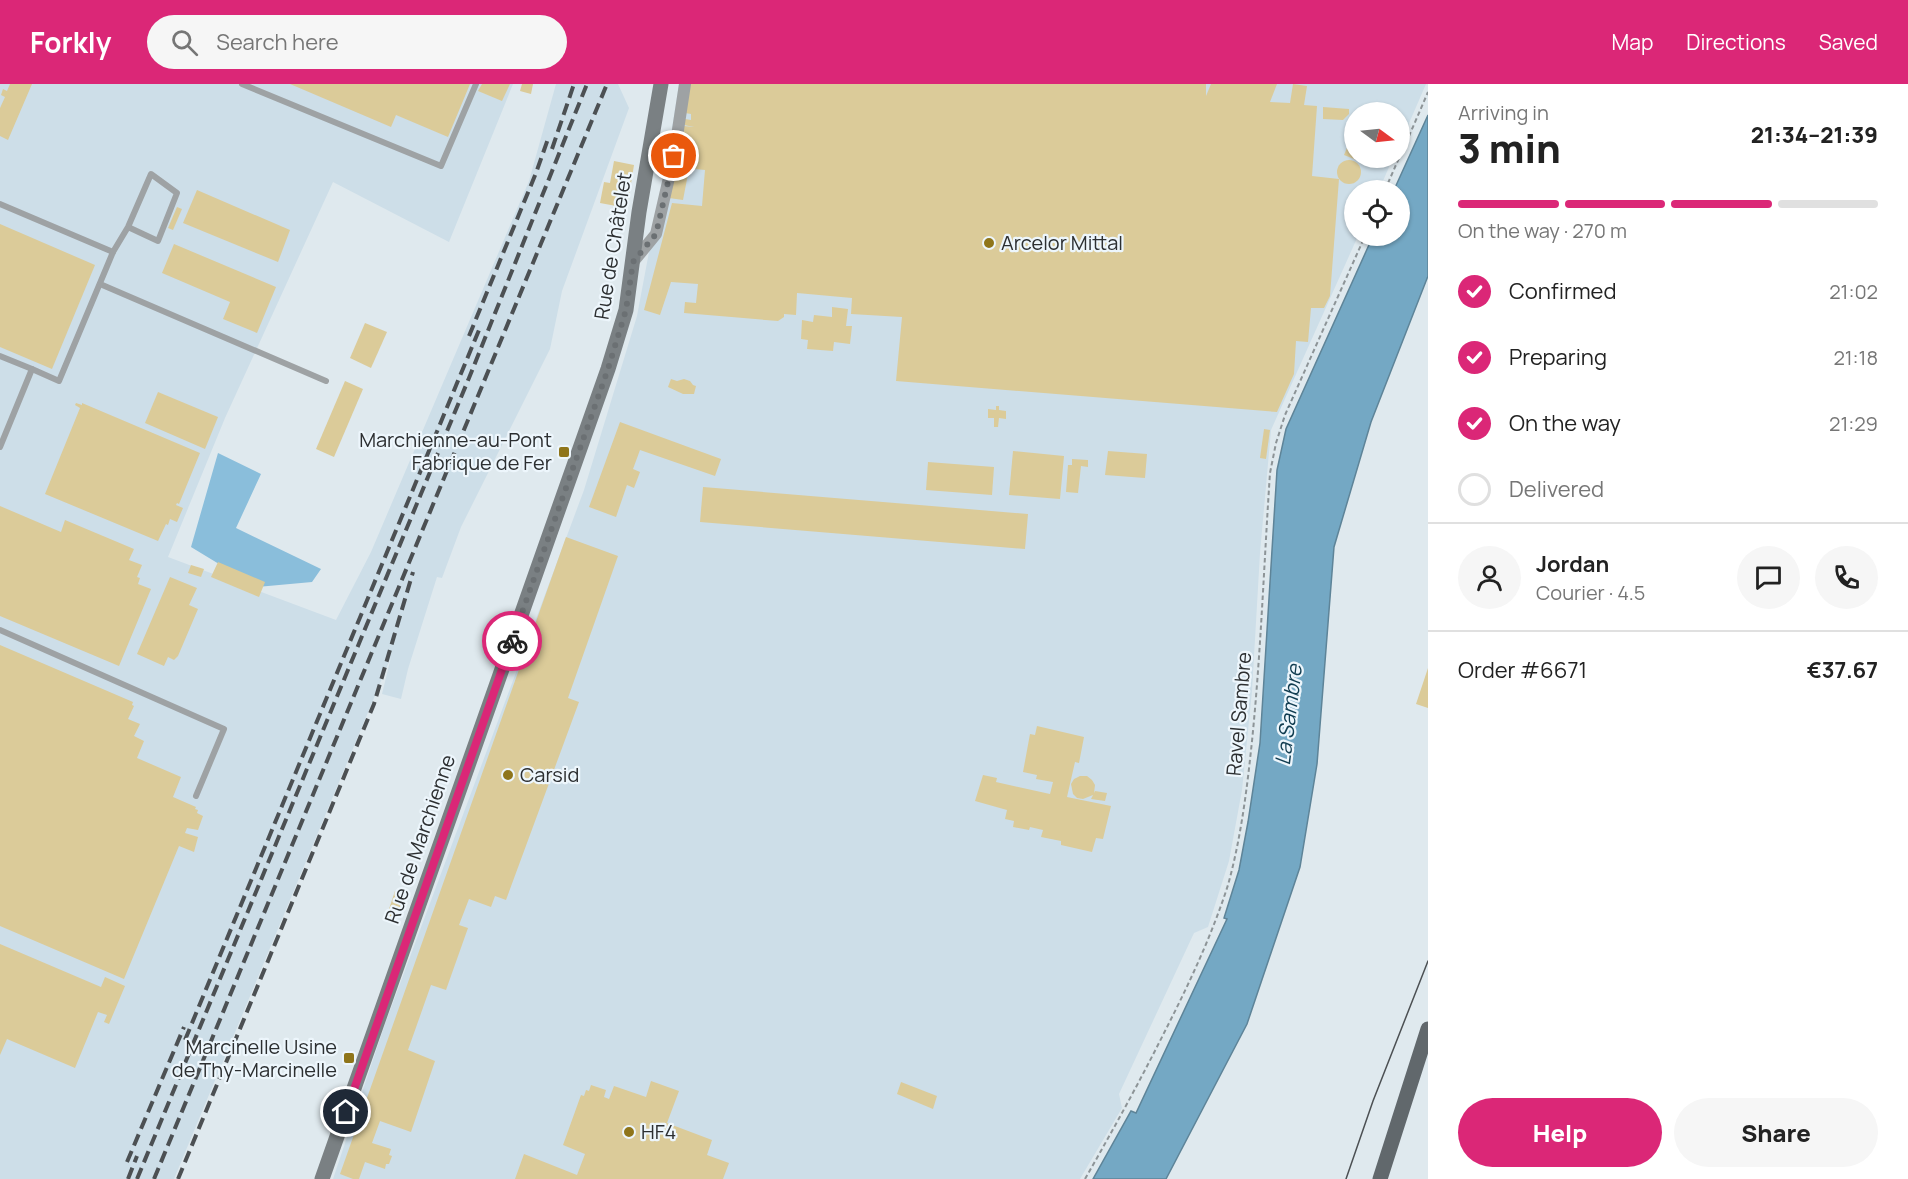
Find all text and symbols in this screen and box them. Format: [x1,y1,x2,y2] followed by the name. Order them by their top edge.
[147,15,567,69] search box
[30,23,111,61] text: Forkly
[168,26,201,59] icon: search
[216,27,339,57] text: Search here
[1612,28,1653,56] text: Map
[1686,28,1786,56] text: Directions
[1819,28,1878,56] text: Saved
[1458,99,1549,126] text: Arriving in
[1344,102,1410,168] north arrow
[1344,102,1410,246] map controls
[1751,120,1878,150] text: 21:34–21:39
[1458,121,1561,175] text: 3 min
[648,130,699,181] pin
[657,139,690,172] icon: bag
[588,170,637,321] street label: Rue de Châtelet
[1344,180,1410,246] button: locate
[1458,217,1627,244] text: On the way · 270 m
[1001,229,1123,256] place label: Arcelor Mittal
[982,236,996,250] marker: Arcelor Mittal
[1458,275,1491,308] icon: check
[1509,276,1617,306] text: Confirmed
[1829,278,1878,305] text: 21:02
[1458,341,1491,374] icon: check
[1509,342,1607,372] text: Preparing
[1833,344,1878,371] text: 21:18
[1458,407,1491,440] icon: check
[1509,408,1621,438] text: On the way
[1829,410,1878,437] text: 21:29
[359,426,552,476] place label: Marchienne-au-Pont Fabrique de Fer
[557,445,571,459] marker: Marchienne-au-Pont Fabrique de Fer
[1509,474,1604,504] text: Delivered
[1458,546,1521,609] button: person
[1737,546,1800,609] button: chat
[1815,546,1878,609] button: phone
[1536,549,1609,579] text: Jordan
[1536,579,1645,606] text: Courier · 4.5
[482,611,542,671] courier
[496,625,529,658] icon: bike
[1220,651,1257,777] street label: Ravel Sambre
[1458,655,1587,685] text: Order #6671
[1807,655,1878,685] text: €37.67
[1268,661,1308,767] water label: La Sambre
[378,751,461,927] street label: Rue de Marchienne
[520,761,579,788] place label: Carsid
[501,768,515,782] marker: Carsid
[172,1033,337,1083] place label: Marcinelle Usine de Thy-Marcinelle
[342,1051,356,1065] marker: Marcinelle Usine de Thy-Marcinelle
[320,1086,371,1137] pin
[329,1095,362,1128] icon: home
[1458,1098,1662,1167] button: Help
[1674,1098,1878,1167] button: Share
[641,1118,676,1145] place label: HF4
[622,1125,636,1139] marker: HF4

